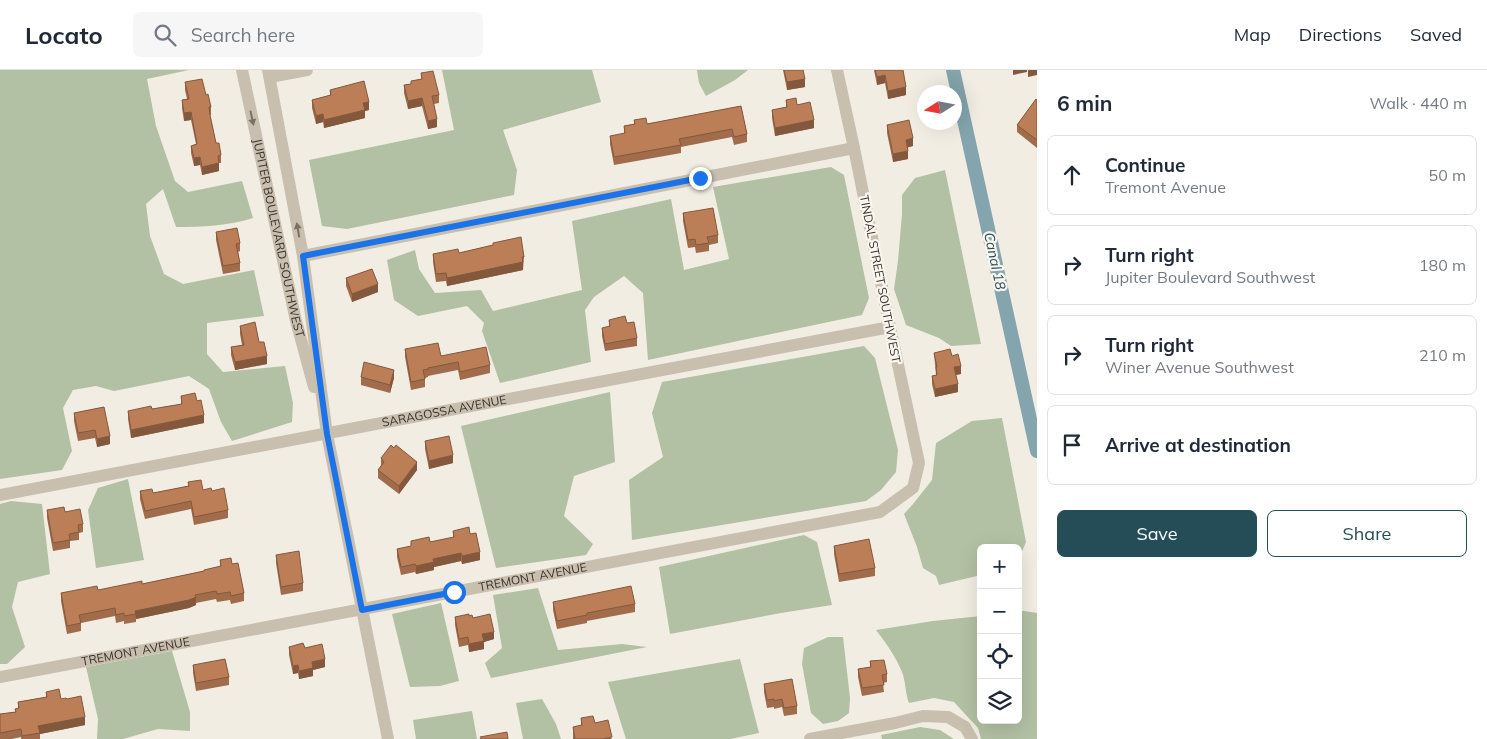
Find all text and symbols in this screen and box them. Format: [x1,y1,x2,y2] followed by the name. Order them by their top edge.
[133,12,483,57] search box
[25,20,103,50] text: Locato
[151,21,179,49] icon: search
[191,23,295,47] text: Search here
[1234,23,1271,46] text: Map
[1299,23,1382,46] text: Directions
[1410,23,1462,46] text: Saved
[917,85,962,130] north arrow
[1057,90,1112,116] text: 6 min
[1369,93,1467,113] text: Walk · 440 m
[248,110,256,125] one-way arrow
[250,137,308,340] street label: JUPITER BOULEVARD SOUTHWEST
[1105,153,1185,177] text: Continue
[1058,161,1086,189] icon: ahead
[1429,165,1466,185] text: 50 m
[689,167,712,190] route end
[1105,177,1226,197] text: Tremont Avenue
[857,194,904,365] street label: TINDAL STREET SOUTHWEST
[294,221,302,237] one-way arrow
[980,231,1010,292] water label: Canal 18
[1105,243,1194,267] text: Turn right
[1058,251,1086,279] icon: right
[1419,255,1466,275] text: 180 m
[1105,267,1315,287] text: Jupiter Boulevard Southwest
[1105,333,1194,357] text: Turn right
[1058,341,1086,369] icon: right
[1419,345,1466,365] text: 210 m
[1105,357,1294,377] text: Winer Avenue Southwest
[381,392,508,430] street label: SARAGOSSA AVENUE
[1058,431,1086,459] icon: arrive
[1105,433,1291,457] text: Arrive at destination
[1057,510,1257,557] button: Save
[1267,510,1467,557] button: Share
[977,544,1022,724] map controls
[977,544,1022,589] button: +
[477,559,588,594] street label: TREMONT AVENUE
[443,581,466,604] route start
[977,589,1022,634] button: −
[80,634,191,669] street label: TREMONT AVENUE
[977,634,1022,679] button: locate
[977,679,1022,724] button: layers

